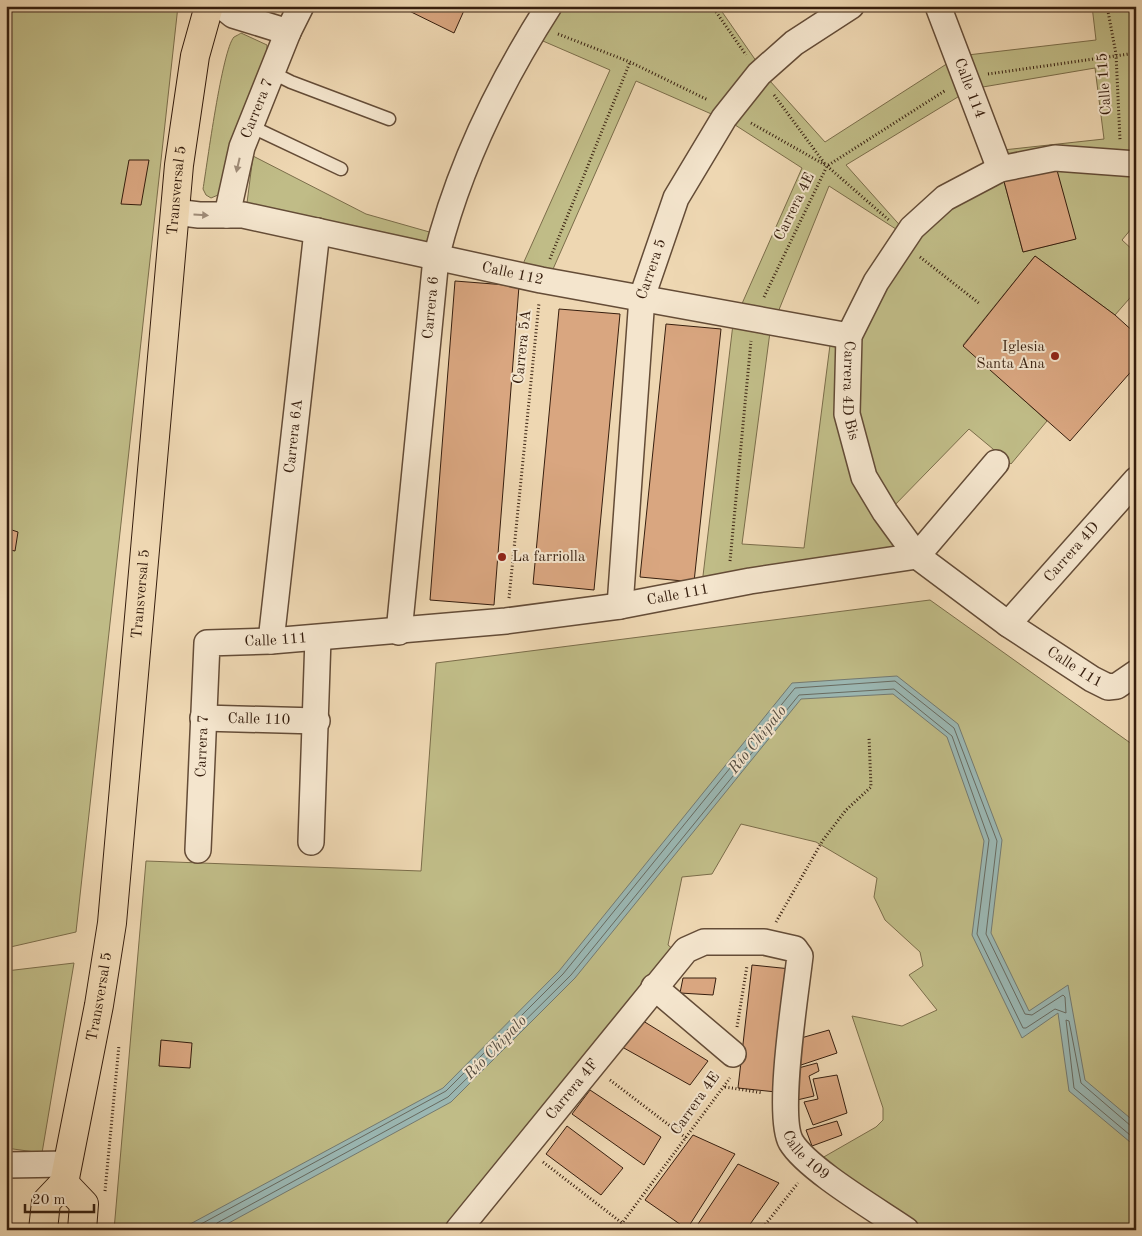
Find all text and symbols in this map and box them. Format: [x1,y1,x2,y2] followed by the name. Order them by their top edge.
[1095,52,1115,116] street label: Calle 115
[951,56,987,120] street label: Calle 114
[239,76,276,141] street label: Carrera 7
[165,145,189,236] street label: Transversal 5
[234,158,242,173] one-way arrow
[772,171,818,243] street label: Carrera 4E
[193,211,209,219] one-way arrow
[634,237,669,302] street label: Carrera 5
[480,260,545,288] street label: Calle 112
[421,275,442,340] street label: Carrera 6
[512,309,534,385] street label: Carrera 5A
[839,340,861,442] street label: Carrera 4D Bis
[976,340,1046,372] place label: Iglesia Santa Ana
[1049,350,1061,362] marker: Iglesia Santa Ana
[282,398,306,474] street label: Carrera 6A
[1041,519,1102,585] street label: Carrera 4D
[130,549,153,640] street label: Transversal 5
[512,550,586,565] place label: La farriolla
[496,551,508,563] marker: La farriolla
[646,582,710,608] street label: Calle 111
[244,630,308,649] street label: Calle 111
[1044,644,1105,690] street label: Calle 111
[725,703,790,778] water label: Río Chipalo
[227,711,291,728] street label: Calle 110
[194,714,211,778] street label: Carrera 7
[85,951,115,1043] street label: Transversal 5
[461,1013,530,1084] water label: Río Chipalo
[543,1056,601,1123] street label: Carrera 4F
[669,1070,723,1138] street label: Carrera 4E
[780,1129,832,1183] street label: Calle 109
[25,1181,94,1213] scale bar
[32,1193,66,1208] text: 20 m

